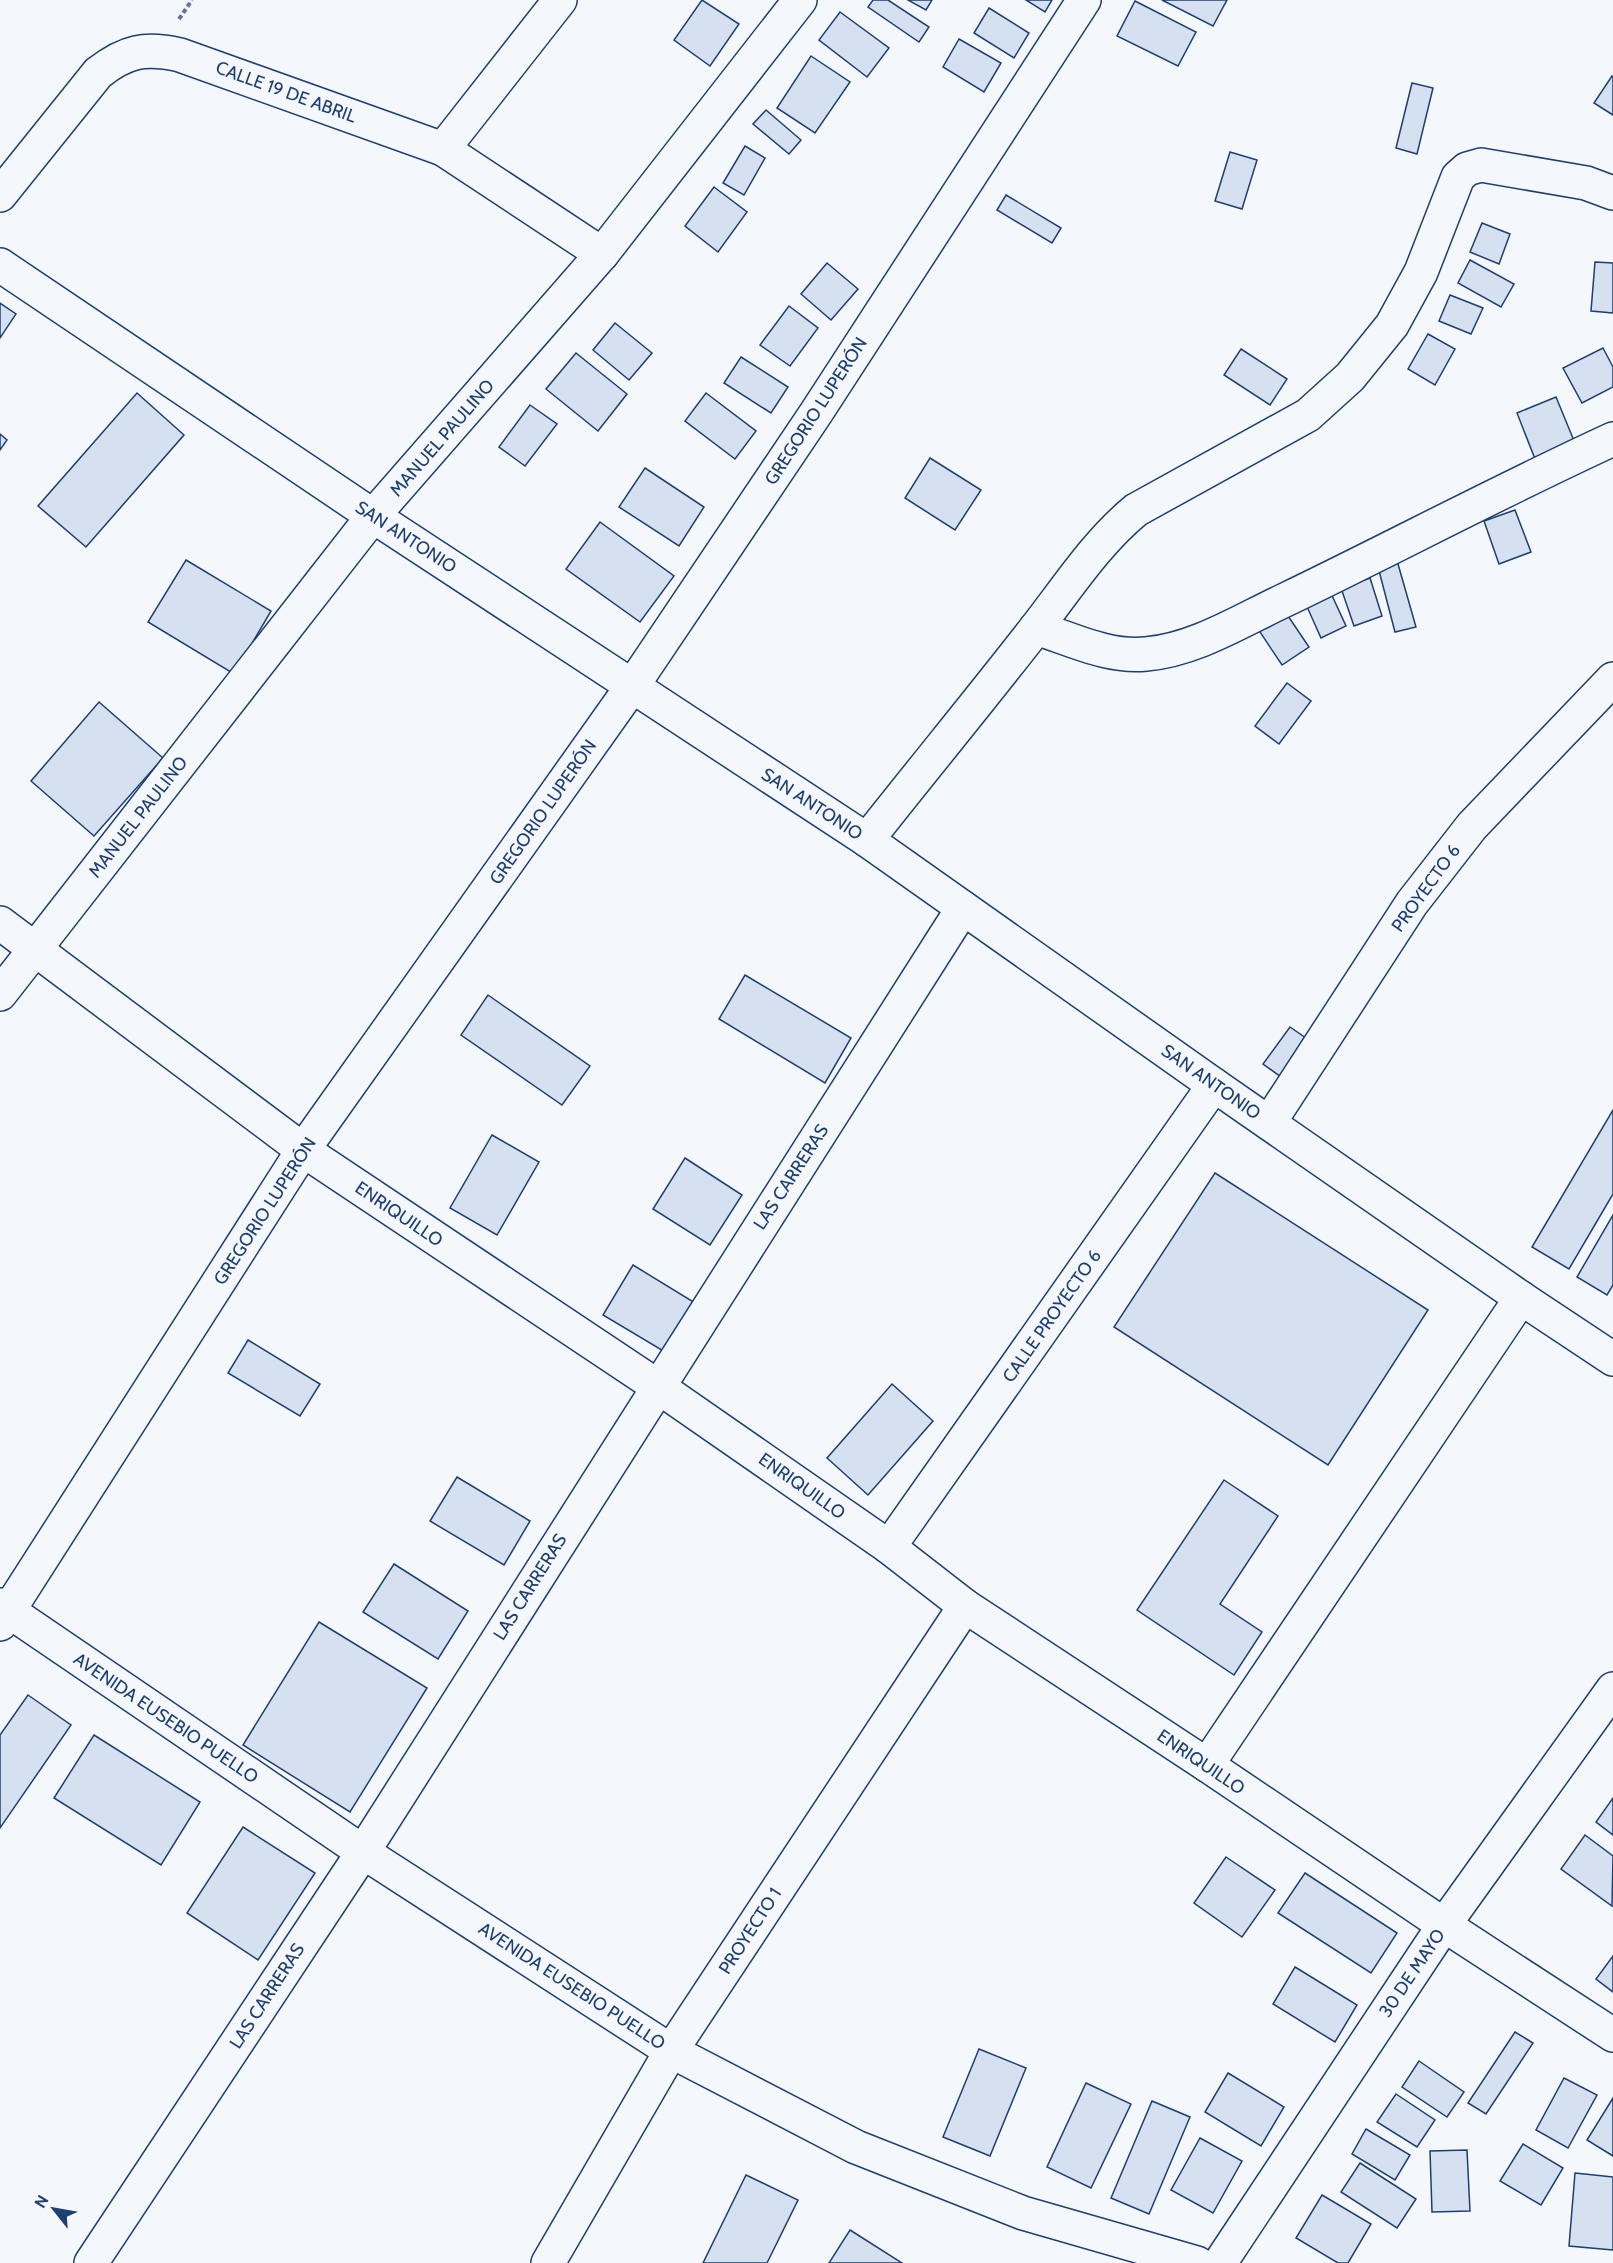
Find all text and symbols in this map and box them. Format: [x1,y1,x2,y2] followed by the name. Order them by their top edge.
[213,56,359,128] street label: CALLE 19 DE ABRIL
[760,333,872,489] street label: GREGORIO LUPERÓN
[385,375,499,501] street label: MANUEL PAULINO
[351,496,461,578] street label: SAN ANTONIO
[485,735,601,889] street label: GREGORIO LUPERÓN
[84,752,192,882] street label: MANUEL PAULINO
[757,763,867,845] street label: SAN ANTONIO
[1387,840,1465,936] street label: PROYECTO 6
[1157,1040,1265,1124] street label: SAN ANTONIO
[749,1120,833,1234] street label: LAS CARRERAS
[209,1133,321,1289] street label: GREGORIO LUPERÓN
[351,1177,447,1251] street label: ENRIQUILLO
[998,1245,1106,1387] street label: CALLE PROYECTO 6
[754,1448,850,1524] street label: ENRIQUILLO
[489,1530,571,1644] street label: LAS CARRERAS
[70,1648,263,1788] street label: AVENIDA EUSEBIO PUELLO
[1153,1725,1249,1799] street label: ENRIQUILLO
[714,1884,786,1978] street label: PROYECTO 1
[475,1917,669,2055] street label: AVENIDA EUSEBIO PUELLO
[1374,1925,1450,2021] street label: 30 DE MAYO
[225,1939,309,2053] street label: LAS CARRERAS
[24,2179,84,2239] north arrow
[31,2192,53,2211] text: N

